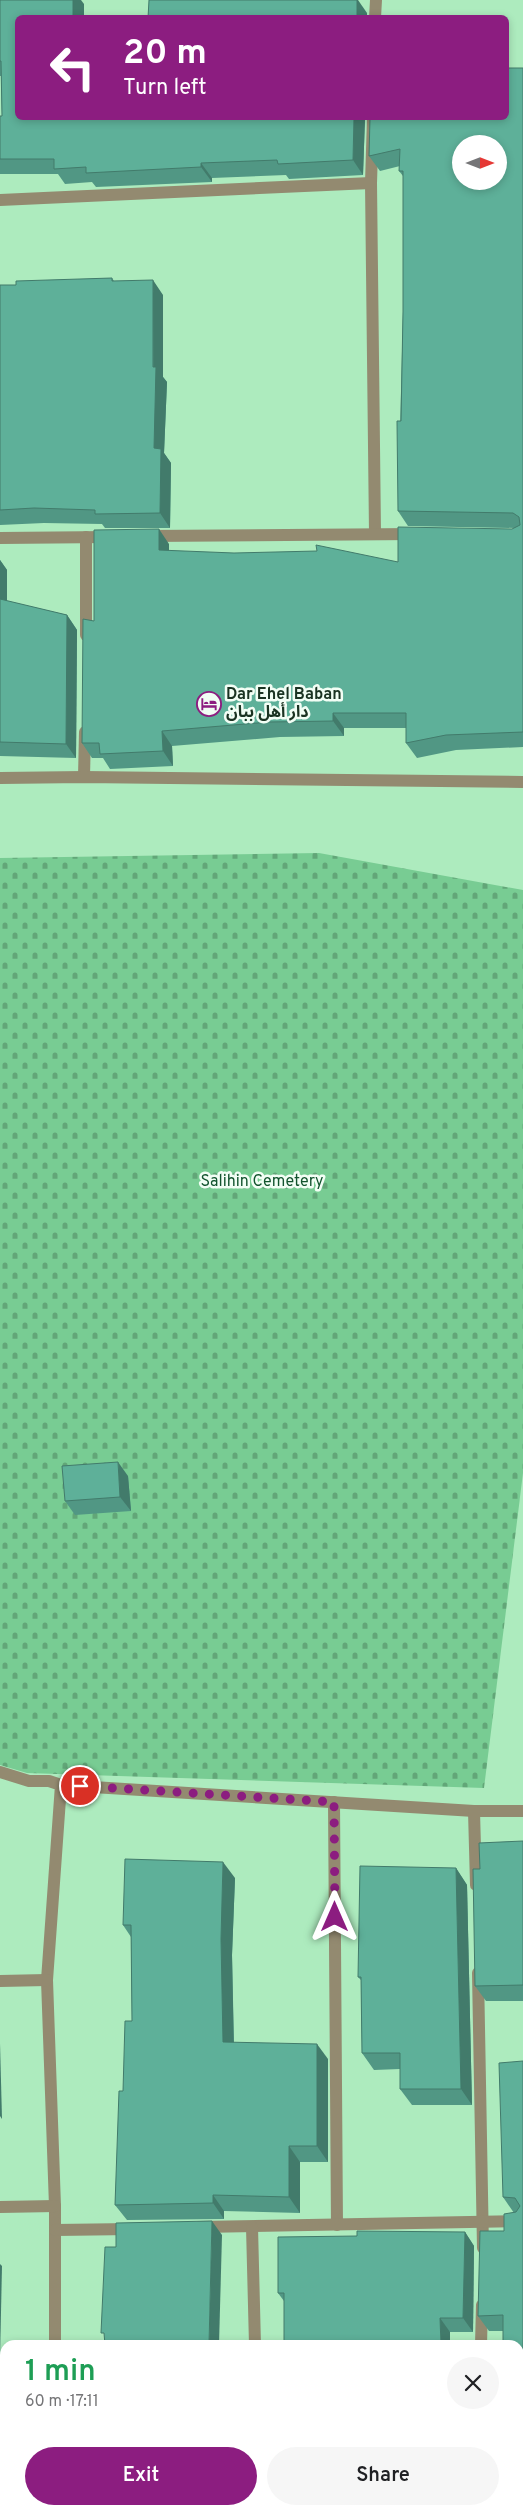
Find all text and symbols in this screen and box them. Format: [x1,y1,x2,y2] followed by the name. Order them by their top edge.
[123,32,207,76] text: 20 m
[40,35,105,100] icon: left
[123,75,206,102] text: Turn left
[452,135,508,190] north arrow
[452,135,507,190] map controls
[226,685,342,723] place label: Dar Ehel Baban دار أهل ببان
[196,691,222,717] hotel icon: Dar Ehel Baban دار أهل ببان
[200,1172,324,1192] park label: Salihin Cemetery
[59,1765,101,1807] pin
[66,1772,94,1800] icon: arrive
[308,1890,360,1942] position arrow
[25,2354,96,2391] text: 1 min
[447,2357,499,2409] button: close
[25,2392,99,2412] text: 60 m · 17:11
[25,2447,257,2505] button: Exit
[267,2447,499,2505] button: Share

